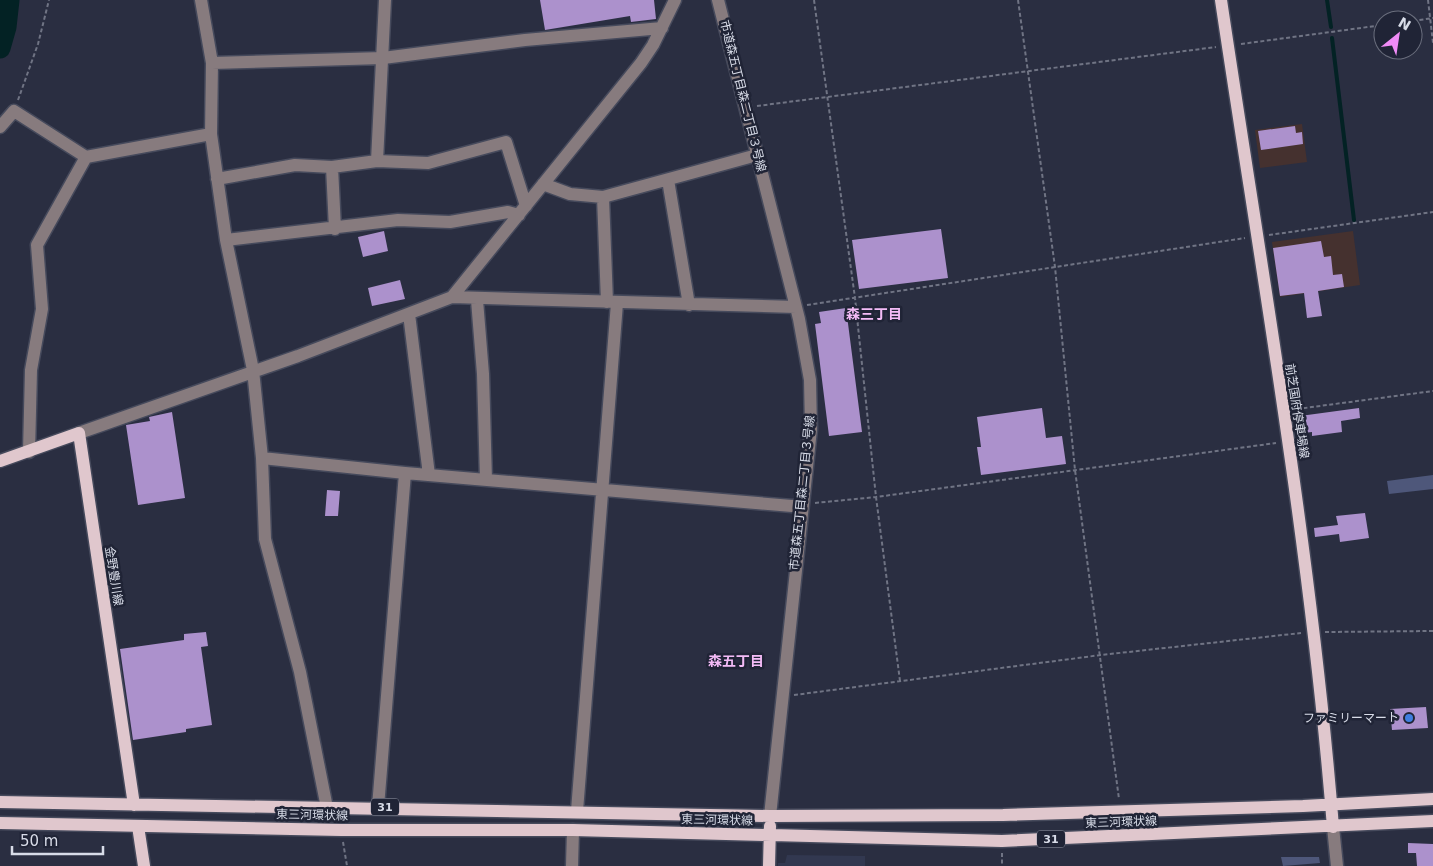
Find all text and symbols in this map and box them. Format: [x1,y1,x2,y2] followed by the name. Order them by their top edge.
[1373,10,1423,60] north arrow
[1395,14,1414,34] text: N
[717,19,769,173] street label: 市道森五丁目森二丁目３号線
[846,306,902,322] district label: 森三丁目
[1283,362,1311,460] street label: 前芝国府停車場線
[787,415,817,571] street label: 市道森五丁目森二丁目３号線
[102,545,126,607] street label: 金野豊川線
[708,653,764,669] district label: 森五丁目
[1303,711,1399,725] place label: ファミリーマート
[1403,712,1415,724] marker: ファミリーマート
[371,799,399,816] road number: 31
[276,807,348,823] street label: 東三河環状線
[681,812,753,828] street label: 東三河環状線
[1085,814,1157,830] street label: 東三河環状線
[12,824,104,856] scale bar
[1037,831,1065,848] road number: 31
[20,832,58,850] text: 50 m

